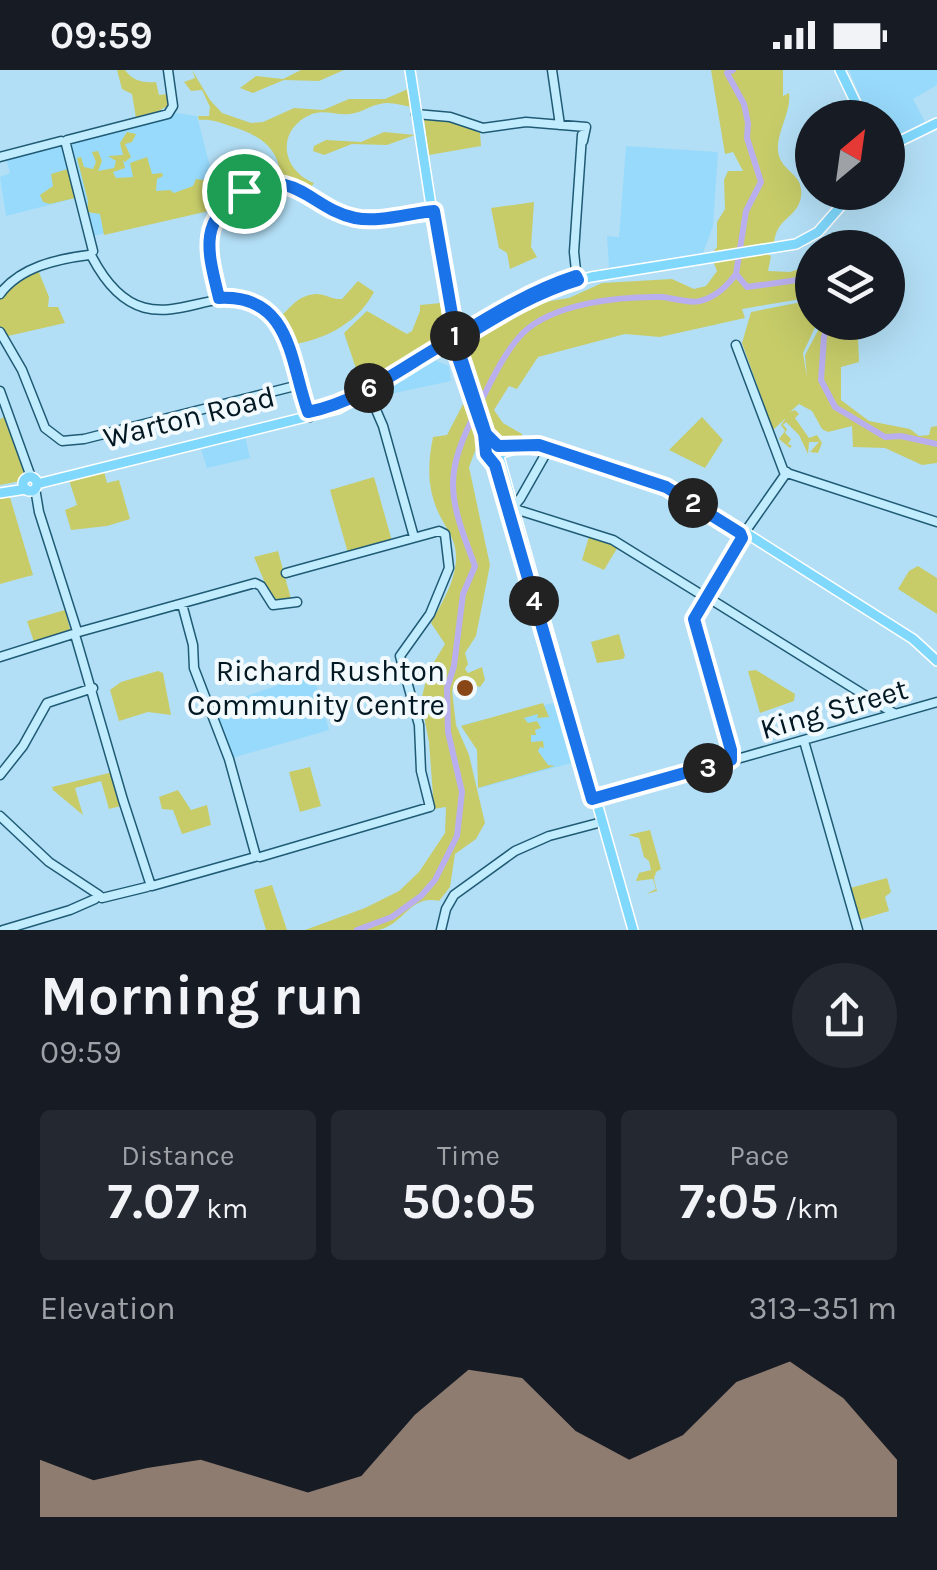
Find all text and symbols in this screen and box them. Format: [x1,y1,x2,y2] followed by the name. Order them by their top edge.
[50,13,153,58] text: 09:59
[795,100,905,210] north arrow
[795,100,905,340] map controls
[202,149,287,234] pin
[217,164,272,219] icon: arrive
[795,230,905,340] button: layers
[430,311,480,361] pin: 1
[450,319,460,352] text: 1
[344,363,394,413] pin: 6
[361,371,378,404] text: 6
[100,378,278,456] street label: Warton Road
[668,478,718,528] pin: 2
[685,486,701,519] text: 2
[509,576,559,626] pin: 4
[526,584,542,617] text: 4
[187,653,445,723] place label: Richard Rushton Community Centre
[756,671,912,747] street label: King Street
[454,677,476,699] marker: Richard Rushton Community Centre
[683,743,733,793] pin: 3
[699,751,717,784] text: 3
[792,963,897,1068] button: share
[40,964,364,1028] text: Morning run
[40,1034,122,1071] text: 09:59
[121,1139,234,1172] text: Distance
[437,1139,500,1172] text: Time
[729,1139,789,1172] text: Pace
[107,1172,200,1231] text: 7.07
[401,1172,536,1231] text: 50:05
[679,1172,778,1231] text: 7:05
[200,1192,248,1225] text: km
[778,1192,839,1225] text: /km
[40,1290,175,1327] text: Elevation
[748,1290,897,1327] text: 313–351 m

